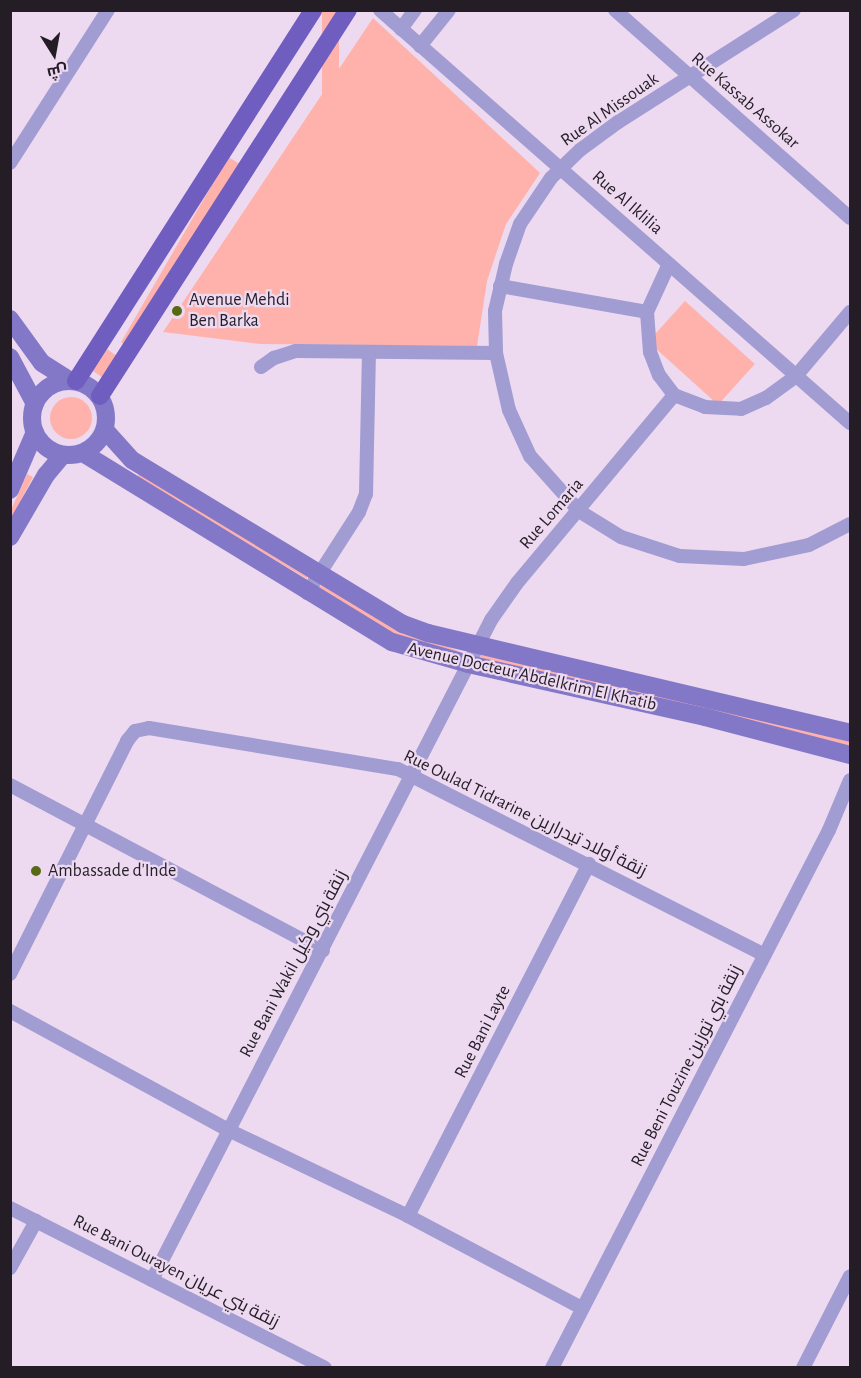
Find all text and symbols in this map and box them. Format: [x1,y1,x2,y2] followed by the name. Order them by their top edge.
[24,24,84,84] north arrow
[686,48,804,154] street label: Rue Kassab Assokar
[46,62,69,81] text: ش
[557,68,663,152] street label: Rue Al Missouak
[587,166,667,240] street label: Rue Al Iklilia
[189,290,290,332] place label: Avenue Mehdi Ben Barka
[170,304,184,318] marker: Avenue Mehdi Ben Barka
[515,474,589,554] street label: Rue Lomaria
[405,638,659,716] street label: Avenue Docteur Abdelkrim El Khatib
[400,746,650,882] street label: Rue Oulad Tidrarine زنقة أولاد تيدرارين
[48,860,176,882] place label: Ambassade d'Inde
[29,864,43,878] marker: Ambassade d'Inde
[235,867,353,1061] street label: Rue Bani Wakil زنقة بني وكيل
[627,962,747,1170] street label: Rue Beni Touzine زنقة بني توزين
[450,982,516,1082] street label: Rue Bani Layte
[69,1211,283,1333] street label: Rue Bani Ourayen زنقة بني عريان

